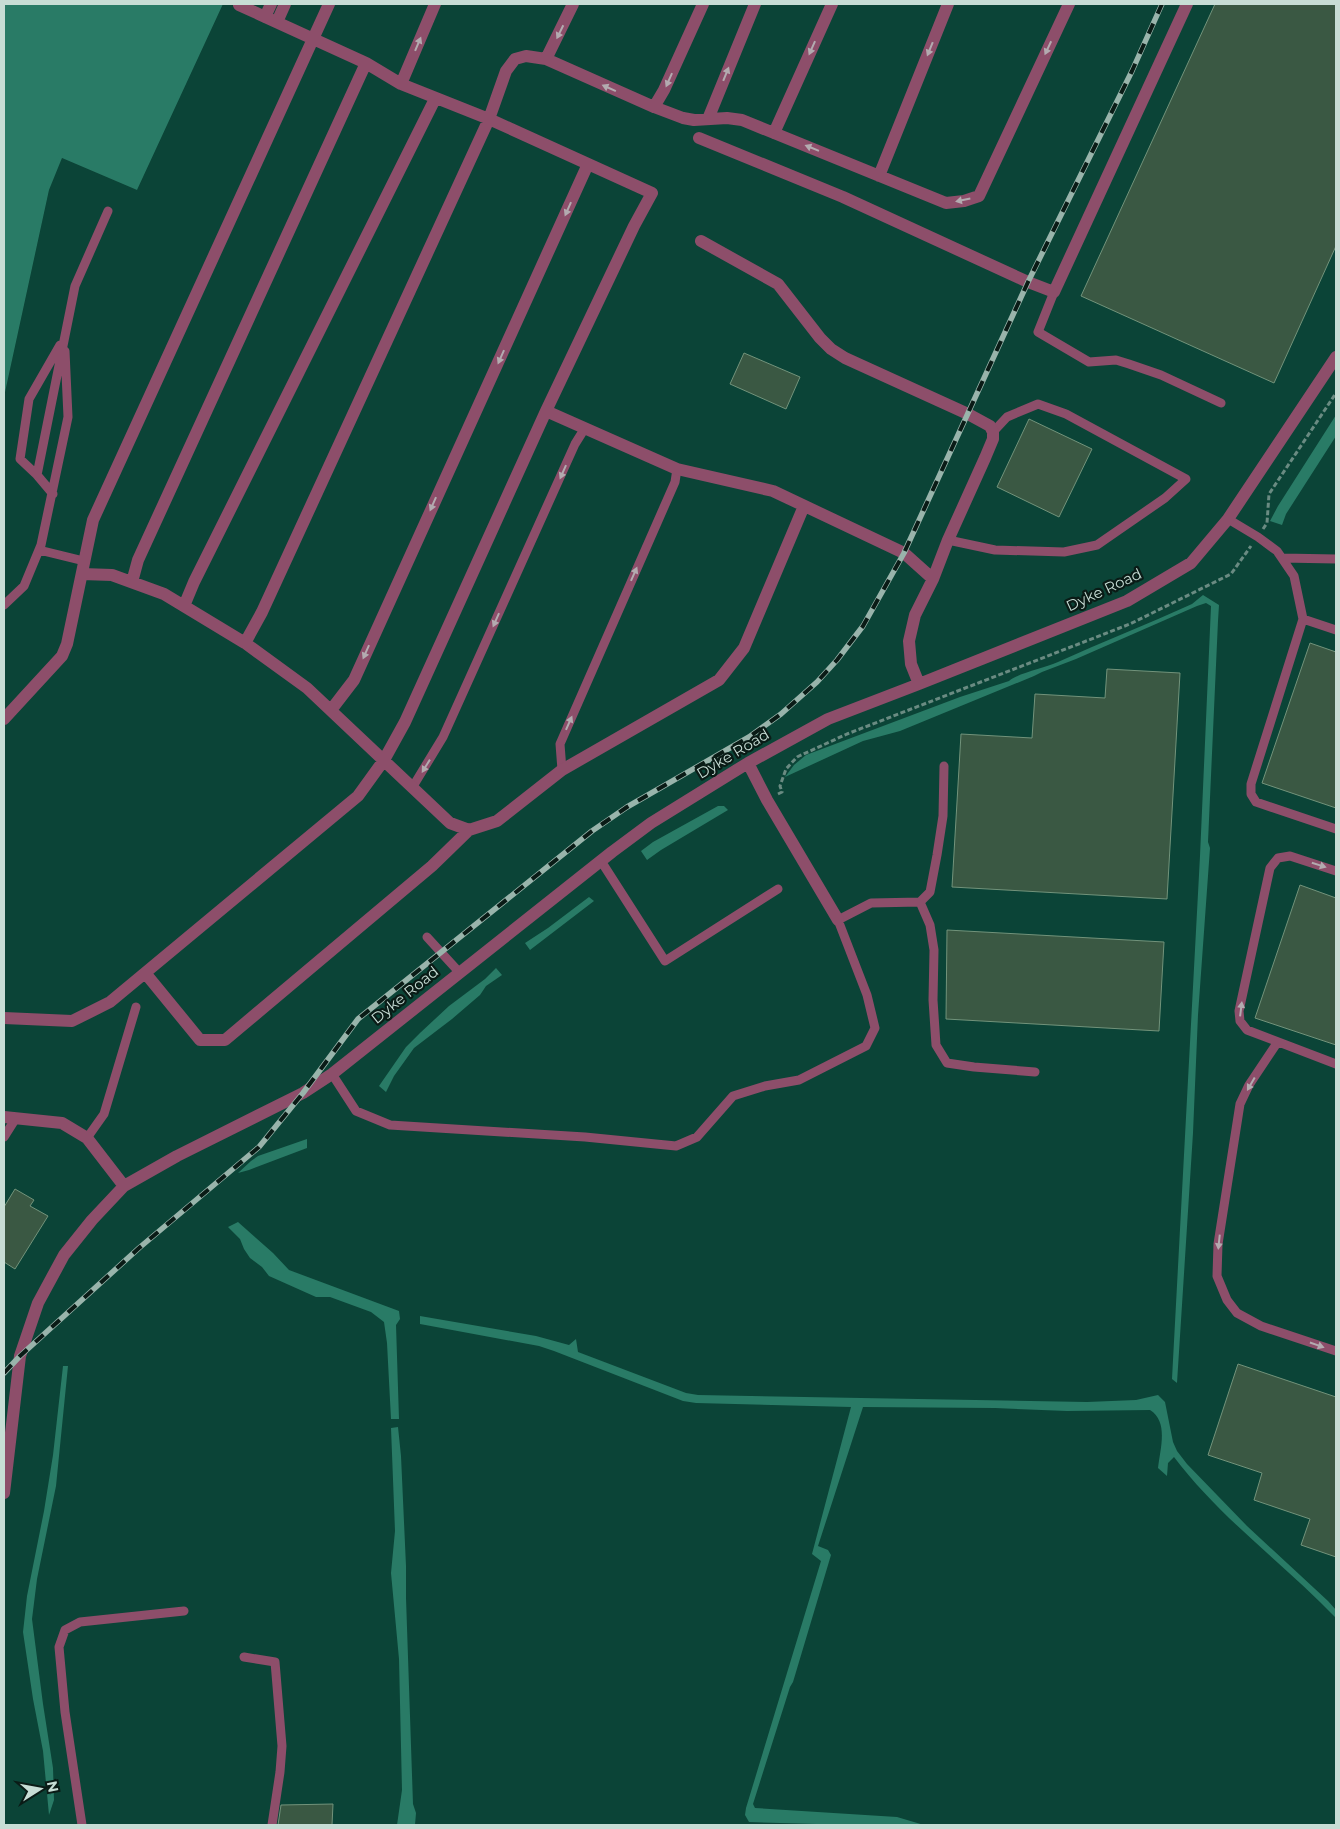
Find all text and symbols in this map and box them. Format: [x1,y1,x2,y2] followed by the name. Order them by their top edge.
[556,24,564,39] one-way arrow
[414,36,422,51] one-way arrow
[808,41,816,55] one-way arrow
[1044,41,1052,55] one-way arrow
[926,42,934,57] one-way arrow
[723,67,731,81] one-way arrow
[664,73,672,87] one-way arrow
[602,83,616,91] one-way arrow
[805,144,819,152] one-way arrow
[955,197,971,205] one-way arrow
[563,202,571,216] one-way arrow
[496,349,505,364] one-way arrow
[558,465,566,479] one-way arrow
[429,497,438,512] one-way arrow
[1063,564,1145,615] street label: Dyke Road
[631,567,639,581] one-way arrow
[492,613,500,627] one-way arrow
[362,645,371,660] one-way arrow
[566,716,574,730] one-way arrow
[693,724,773,783] street label: Dyke Road
[421,759,430,773] one-way arrow
[1311,862,1326,870] one-way arrow
[367,962,442,1028] street label: Dyke Road
[1237,1001,1245,1017] one-way arrow
[1246,1077,1255,1090] one-way arrow
[1215,1234,1223,1250] one-way arrow
[1310,1341,1325,1349] one-way arrow
[15,1764,65,1814] north arrow
[43,1779,63,1794] text: N

